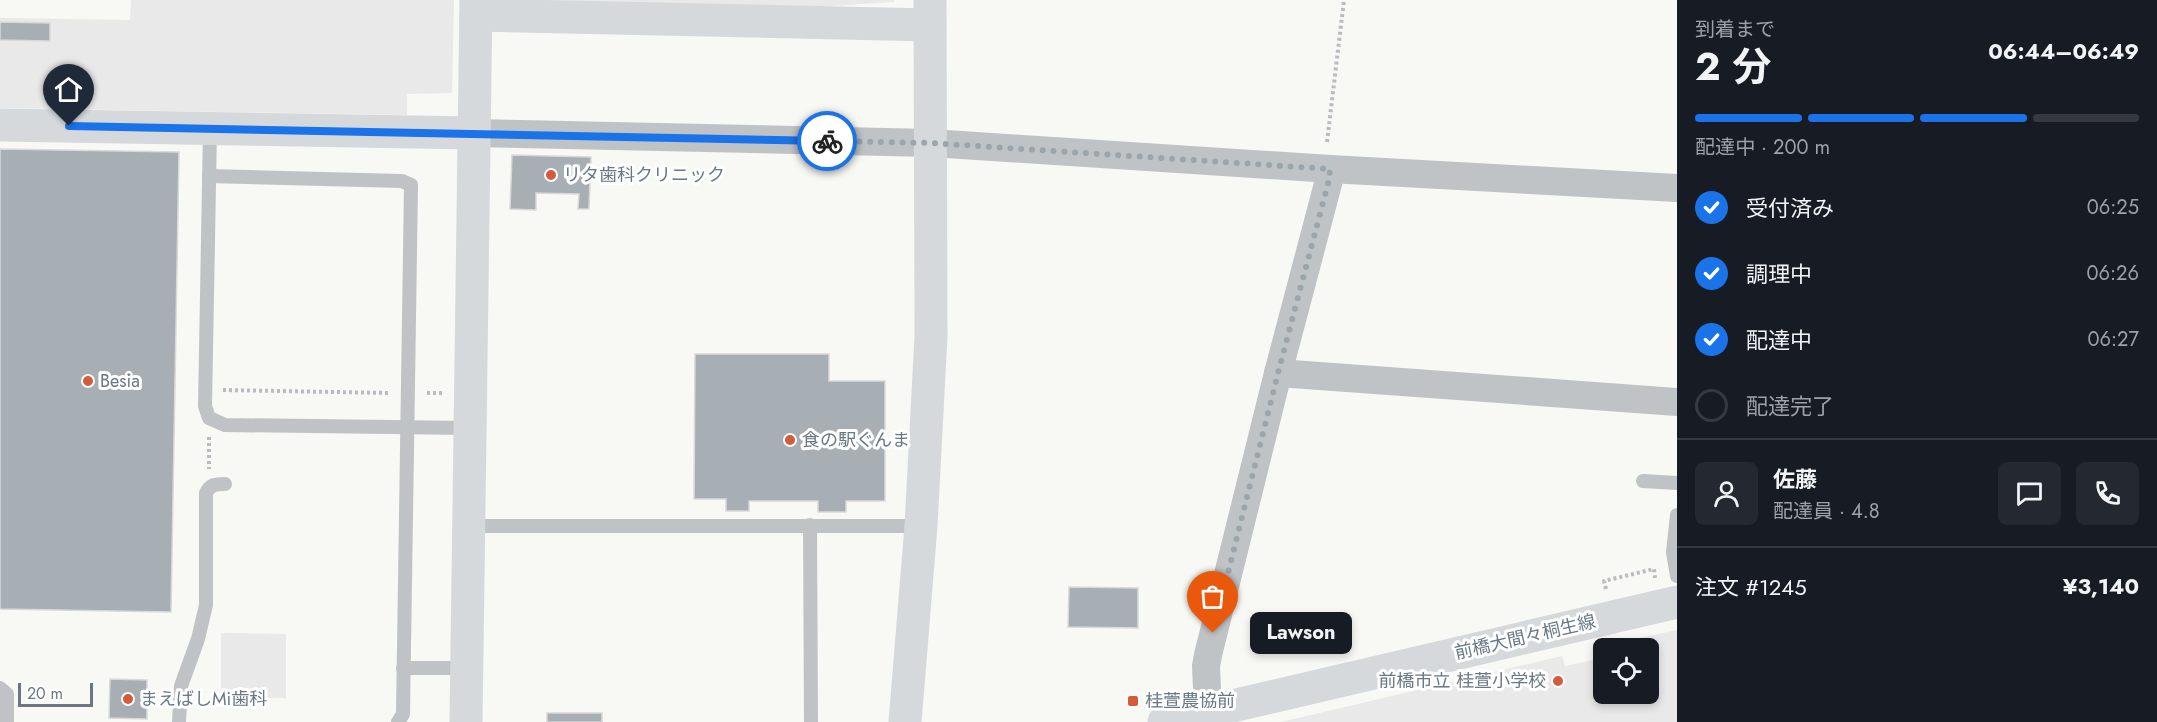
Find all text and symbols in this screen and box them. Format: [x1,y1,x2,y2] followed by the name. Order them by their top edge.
[1695,15,1775,44] text: 到着まで
[1988,35,2139,67] text: 06:44–06:49
[1695,38,1771,95] text: 2 分
[43,64,94,126] pin
[52,73,85,106] icon: home
[797,111,857,171] courier
[811,125,844,158] icon: bike
[1695,133,1830,162] text: 配達中 · 200 m
[563,162,725,188] place label: リタ歯科クリニック
[544,168,558,182] marker: リタ歯科クリニック
[1695,191,1728,224] icon: check
[1746,192,1834,224] text: 受付済み
[2087,193,2139,222] text: 06:25
[1695,257,1728,290] icon: check
[1746,258,1812,290] text: 調理中
[2087,259,2139,288] text: 06:26
[1695,323,1728,356] icon: check
[1746,324,1812,356] text: 配達中
[2088,325,2139,354] text: 06:27
[100,368,140,394] place label: Besia
[81,374,95,388] marker: Besia
[1746,390,1834,422] text: 配達完了
[802,427,910,453] place label: 食の駅ぐんま
[783,433,797,447] marker: 食の駅ぐんま
[1695,462,1758,525] button: person
[1998,462,2061,525] button: chat
[2076,462,2139,525] button: phone
[1773,463,1817,495] text: 佐藤
[1773,497,1880,526] text: 配達員 · 4.8
[2063,570,2139,602] text: ¥3,140
[1187,571,1238,633] pin
[1695,571,1807,603] text: 注文 #1245
[1196,580,1229,613] icon: bag
[1452,608,1598,666] street label: 前橋大間々桐生線
[1249,612,1351,654] callout: Lawson
[1267,618,1335,647] text: Lawson
[1593,638,1659,704] map controls
[1593,638,1659,704] button: locate
[1379,668,1546,694] place label: 前橋市立 桂萱小学校
[1551,674,1565,688] marker: 前橋市立 桂萱小学校
[18,680,93,708] scale bar
[27,682,63,705] text: 20 m
[140,686,267,712] place label: まえばしMi歯科
[1145,688,1235,714] place label: 桂萱農協前
[121,692,135,706] marker: まえばしMi歯科
[1126,694,1140,708] marker: 桂萱農協前

